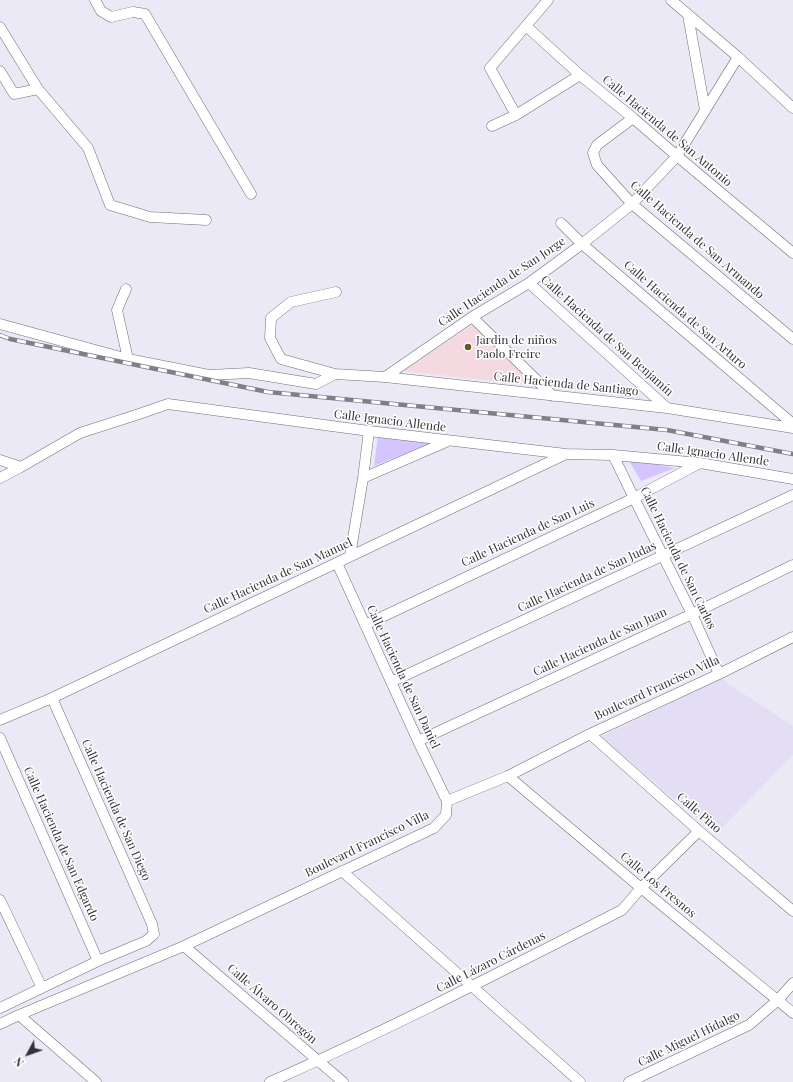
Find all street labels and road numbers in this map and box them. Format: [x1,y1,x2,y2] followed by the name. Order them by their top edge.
[599,72,735,190] street label: Calle Hacienda de San Antonio
[627,178,767,302] street label: Calle Hacienda de San Armando
[436,234,568,330] street label: Calle Hacienda de San Jorge
[621,258,749,372] street label: Calle Hacienda de San Arturo
[538,273,676,399] street label: Calle Hacienda de San Benjamín
[493,369,639,399] street label: Calle Hacienda de Santiago
[333,407,447,435] street label: Calle Ignacio Allende
[656,439,770,469] street label: Calle Ignacio Allende
[637,484,719,632] street label: Calle Hacienda de San Carlos
[459,496,597,570] street label: Calle Hacienda de San Luis
[201,535,355,617] street label: Calle Hacienda de San Manuel
[515,539,659,615] street label: Calle Hacienda de San Judas
[363,603,443,751] street label: Calle Hacienda de San Daniel
[531,605,669,679] street label: Calle Hacienda de San Juan
[592,653,722,723] street label: Boulevard Francisco Villa
[78,737,154,883] street label: Calle Hacienda de San Diego
[20,765,102,923] street label: Calle Hacienda de San Edgardo
[674,790,724,836] street label: Calle Pino
[303,808,431,880] street label: Boulevard Francisco Villa
[617,849,699,921] street label: Calle Los Fresnos
[434,928,548,996] street label: Calle Lázaro Cárdenas
[224,961,320,1047] street label: Calle Álvaro Obregón
[636,1008,742,1070] street label: Calle Miguel Hidalgo

